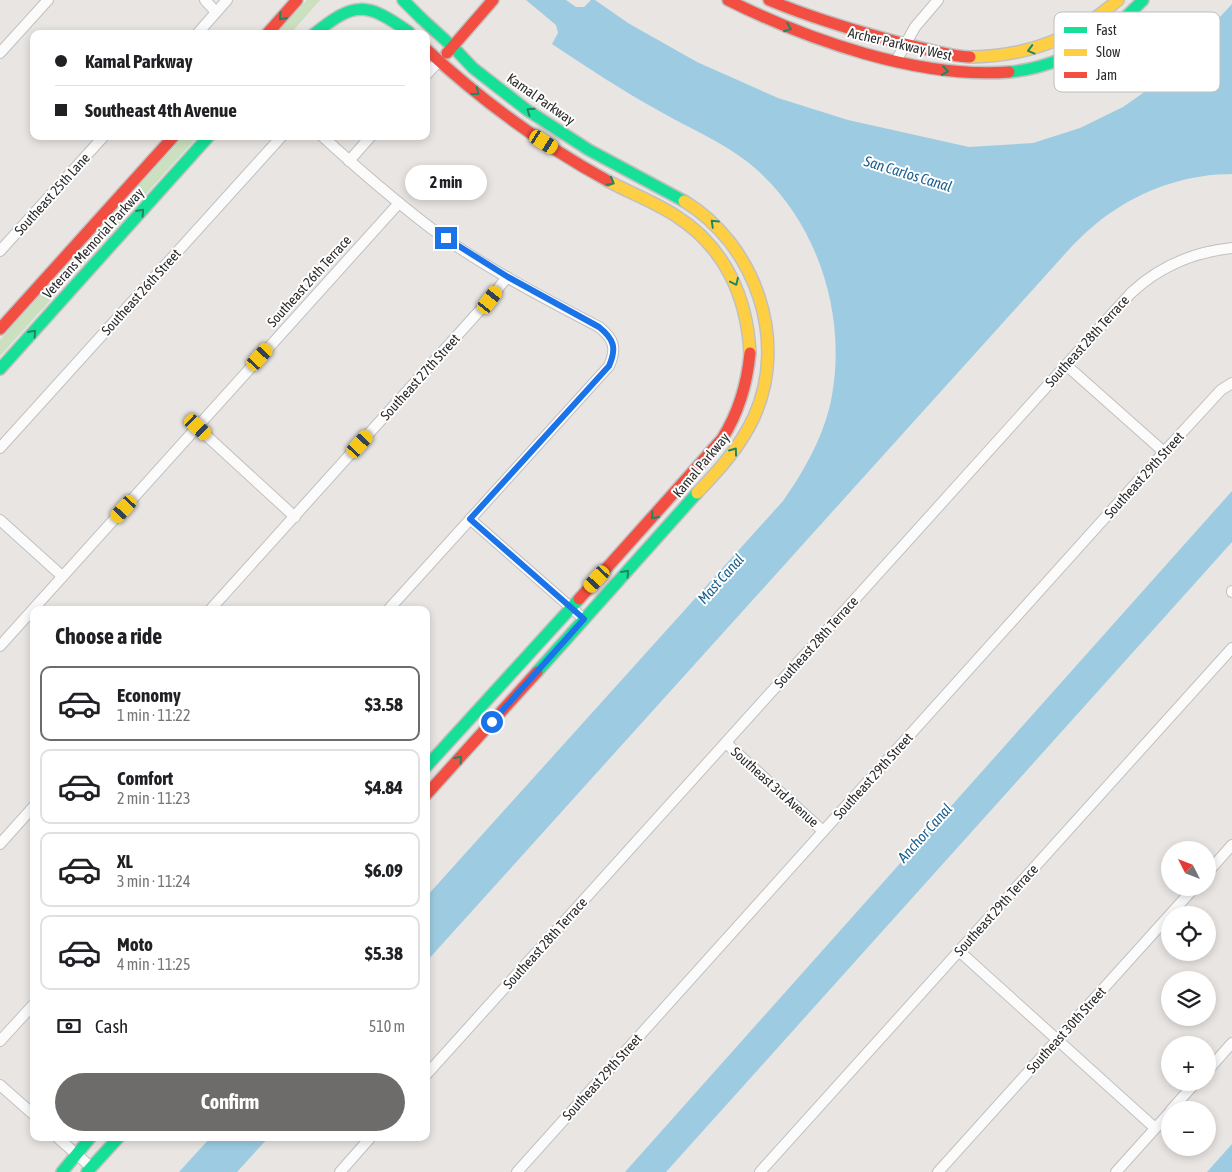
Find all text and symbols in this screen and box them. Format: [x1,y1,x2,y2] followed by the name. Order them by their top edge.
[279,11,288,20] one-way arrow
[1054,12,1220,92] legend
[783,21,792,32] one-way arrow
[1096,22,1117,38] text: Fast
[846,24,954,64] street label: Archer Parkway West
[1027,44,1036,55] one-way arrow
[1096,44,1121,60] text: Slow
[85,50,192,72] text: Kamal Parkway
[941,65,949,76] one-way arrow
[1096,67,1117,83] text: Jam
[504,70,578,128] street label: Kamal Parkway
[470,86,480,95] one-way arrow
[85,99,237,121] text: Southeast 4th Avenue
[526,108,536,117] one-way arrow
[527,128,560,156] car
[11,150,93,238] street label: Southeast 25th Lane
[861,152,954,195] water label: San Carlos Canal
[405,166,487,200] callout: 2 min
[430,173,462,191] text: 2 min
[606,176,615,186] one-way arrow
[39,184,147,301] street label: Veterans Memorial Parkway
[135,208,144,217] one-way arrow
[711,220,720,229] one-way arrow
[435,227,457,249] route end
[264,232,354,330] street label: Southeast 26th Terrace
[98,246,184,338] street label: Southeast 26th Street
[728,277,739,286] one-way arrow
[474,284,505,316] car
[1042,292,1132,390] street label: Southeast 28th Terrace
[27,329,36,338] one-way arrow
[377,331,463,423] street label: Southeast 27th Street
[244,341,275,373] car
[181,411,214,443] car
[344,428,375,460] car
[669,429,733,500] street label: Kamal Parkway
[1101,429,1187,521] street label: Southeast 29th Street
[728,447,737,457] one-way arrow
[108,493,139,525] car
[651,510,660,519] one-way arrow
[694,550,747,607] water label: Mast Canal
[581,563,612,595] car
[620,570,629,579] one-way arrow
[771,593,861,691] street label: Southeast 28th Terrace
[55,623,162,649] text: Choose a ride
[57,681,102,726] icon: car
[117,684,181,706] text: Economy
[365,693,403,715] text: $3.58
[117,706,190,724] text: 1 min · 11:22
[481,711,503,733] route start
[830,730,916,822] street label: Southeast 29th Street
[728,744,822,830] street label: Southeast 3rd Avenue
[453,755,462,764] one-way arrow
[57,764,102,809] icon: car
[117,767,173,789] text: Comfort
[365,776,403,798] text: $4.84
[117,789,190,807] text: 2 min · 11:23
[893,800,955,866] water label: Anchor Canal
[1161,841,1216,896] north arrow
[1161,841,1216,1156] map controls
[57,847,102,892] icon: car
[117,850,133,872] text: XL
[365,859,403,881] text: $6.09
[951,861,1041,959] street label: Southeast 29th Terrace
[117,872,190,890] text: 3 min · 11:24
[500,894,590,992] street label: Southeast 28th Terrace
[1161,906,1216,961] button: locate
[57,930,102,975] icon: car
[117,933,153,955] text: Moto
[365,942,403,964] text: $5.38
[117,955,190,973] text: 4 min · 11:25
[1161,971,1216,1026] button: layers
[1023,984,1109,1076] street label: Southeast 30th Street
[55,1012,83,1040] icon: cash
[95,1015,128,1037] text: Cash
[369,1017,405,1035] text: 510 m
[559,1031,645,1123] street label: Southeast 29th Street
[1161,1036,1216,1091] button: +
[55,1073,405,1131] button: Confirm
[1161,1101,1216,1156] button: −

